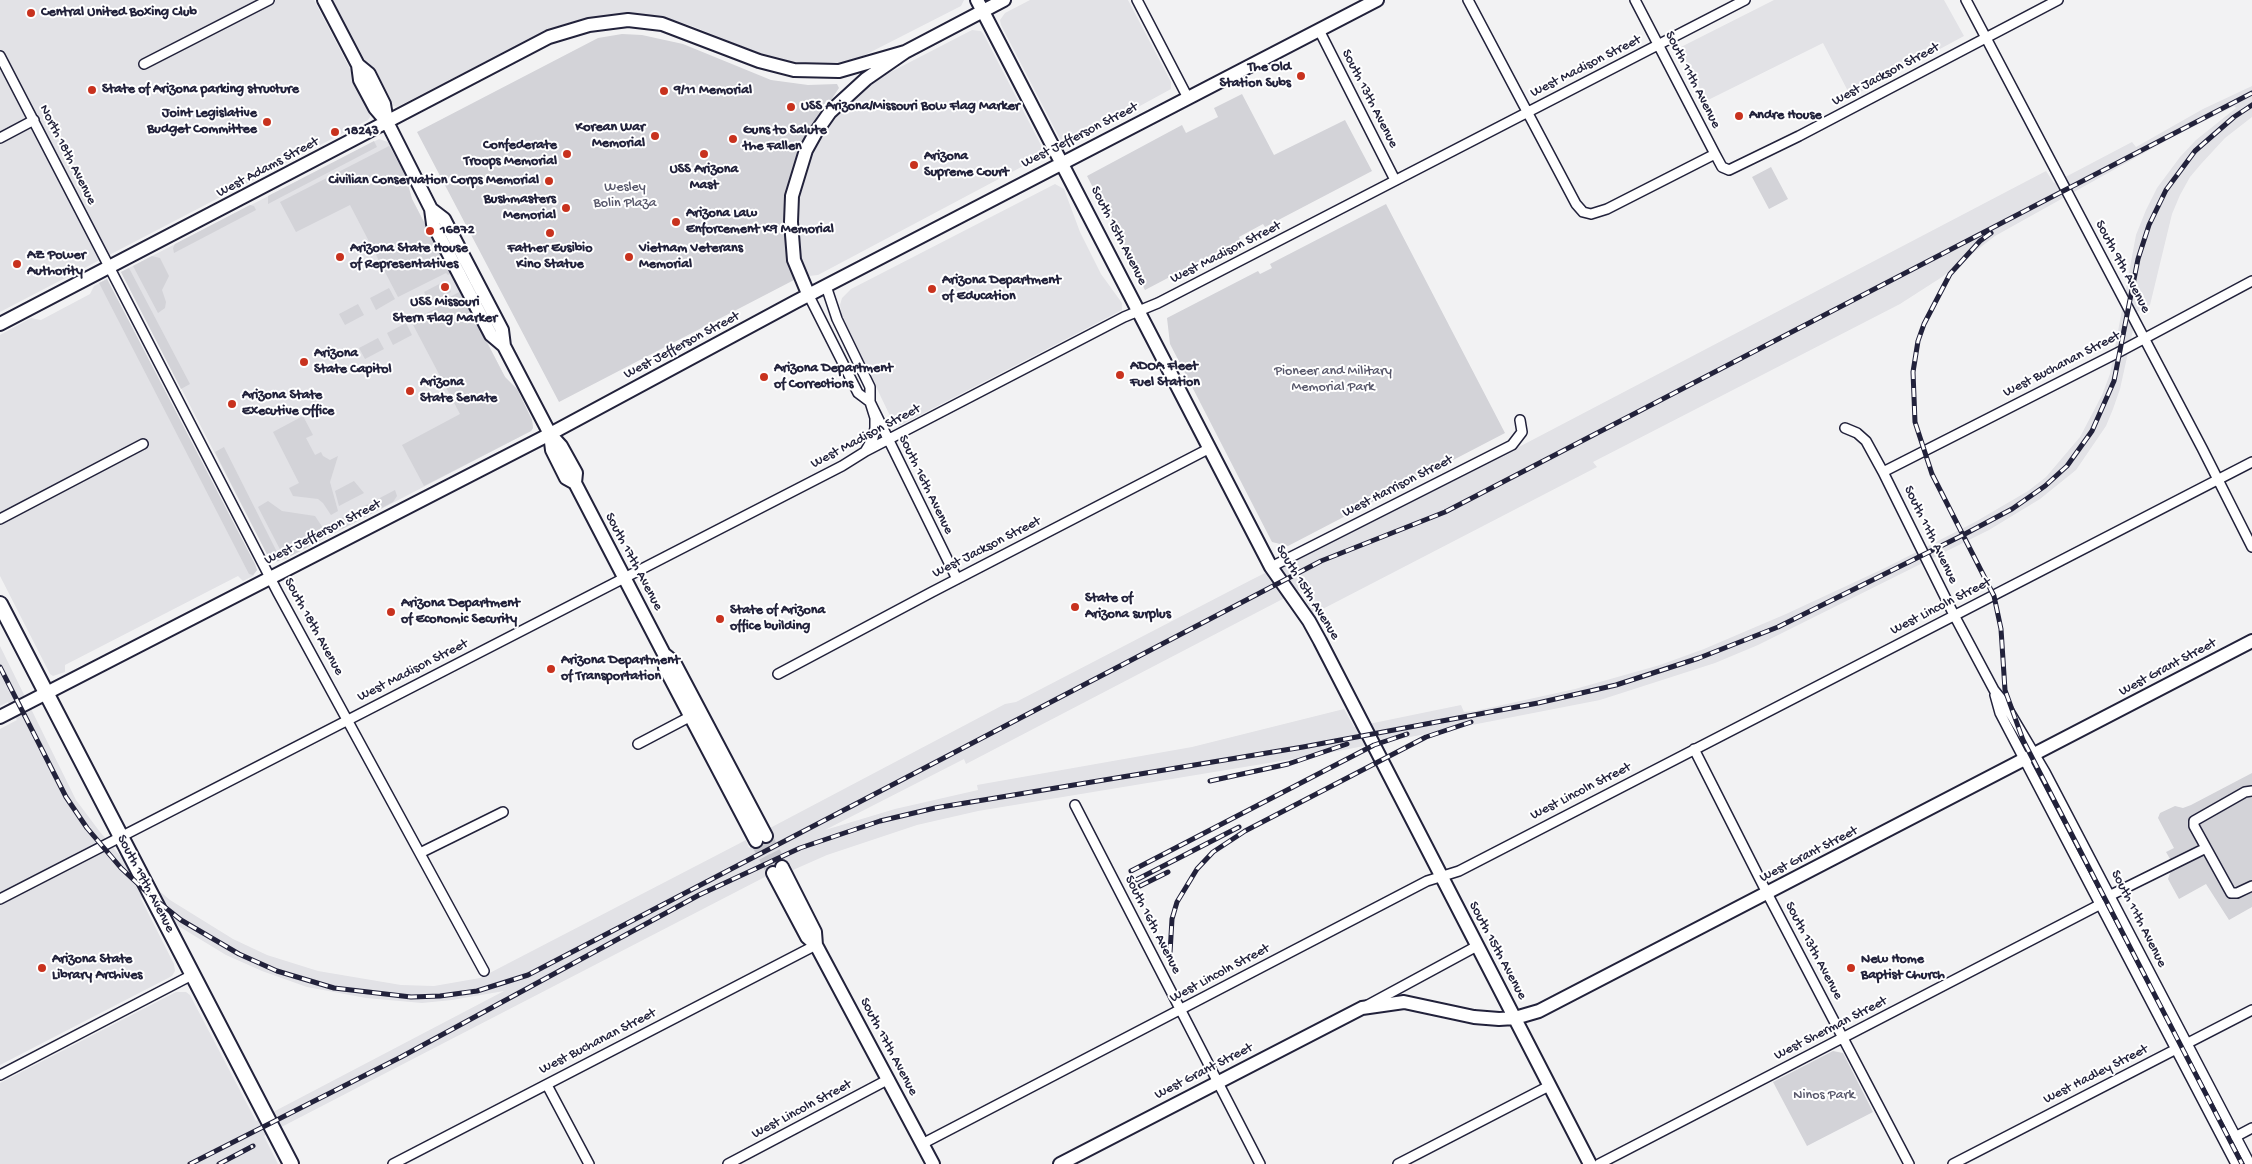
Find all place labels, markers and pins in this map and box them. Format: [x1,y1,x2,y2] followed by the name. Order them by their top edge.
[41,5,197,21] place label: Central United Boxing Club
[25,7,37,19] marker: Central United Boxing Club
[1219,60,1291,92] place label: The Old Station Subs
[1295,70,1307,82] marker: The Old Station Subs
[102,82,299,98] place label: State of Arizona parking structure
[674,83,752,99] place label: 9/11 Memorial
[86,84,98,96] marker: State of Arizona parking structure
[658,85,670,97] marker: 9/11 Memorial
[801,99,1020,115] place label: USS Arizona/Missouri Bow Flag Marker
[785,101,797,113] marker: USS Arizona/Missouri Bow Flag Marker
[147,106,257,138] place label: Joint Legislative Budget Committee
[1749,108,1822,124] place label: Andre House
[1733,110,1745,122] marker: Andre House
[261,116,273,128] marker: Joint Legislative Budget Committee
[575,120,645,152] place label: Korean War Memorial
[743,123,827,156] place label: Guns to Salute the Fallen
[345,124,379,140] place label: 18243
[329,126,341,138] marker: 18243
[649,130,661,142] marker: Korean War Memorial
[727,133,739,145] marker: Guns to Salute the Fallen
[464,138,557,170] place label: Confederate Troops Memorial
[561,148,573,160] marker: Confederate Troops Memorial
[698,148,710,160] marker: USS Arizona Mast
[924,149,1009,182] place label: Arizona Supreme Court
[908,159,920,171] marker: Arizona Supreme Court
[670,162,738,194] place label: USS Arizona Mast
[328,173,539,189] place label: Civilian Conservation Corps Memorial
[543,175,555,187] marker: Civilian Conservation Corps Memorial
[484,192,556,224] place label: Bushmasters Memorial
[560,202,572,214] marker: Bushmasters Memorial
[686,206,834,238] place label: Arizona Law Enforcement K9 Memorial
[670,216,682,228] marker: Arizona Law Enforcement K9 Memorial
[440,223,475,239] place label: 16872
[424,225,436,237] marker: 16872
[544,227,556,239] marker: Father Eusibio Kino Statue
[350,241,468,274] place label: Arizona State House of Representatives
[508,241,592,274] place label: Father Eusibio Kino Statue
[639,241,743,274] place label: Vietnam Veterans Memorial
[27,248,86,280] place label: AZ Power Authority
[334,251,346,263] marker: Arizona State House of Representatives
[623,251,635,263] marker: Vietnam Veterans Memorial
[11,258,23,270] marker: AZ Power Authority
[942,273,1061,306] place label: Arizona Department of Education
[439,281,451,293] marker: USS Missouri Stern Flag Marker
[926,283,938,295] marker: Arizona Department of Education
[393,295,497,328] place label: USS Missouri Stern Flag Marker
[314,346,392,378] place label: Arizona State Capitol
[298,356,310,368] marker: Arizona State Capitol
[1130,359,1200,392] place label: ADOA Fleet Fuel Station
[774,361,893,394] place label: Arizona Department of Corrections
[1114,369,1126,381] marker: ADOA Fleet Fuel Station
[758,371,770,383] marker: Arizona Department of Corrections
[420,375,497,408] place label: Arizona State Senate
[404,385,416,397] marker: Arizona State Senate
[242,388,334,421] place label: Arizona State Executive Office
[226,398,238,410] marker: Arizona State Executive Office
[1085,591,1171,624] place label: State of Arizona surplus
[401,596,520,628] place label: Arizona Department of Economic Security
[1069,601,1081,613] marker: State of Arizona surplus
[730,603,825,636] place label: State of Arizona office building
[385,606,397,618] marker: Arizona Department of Economic Security
[714,613,726,625] marker: State of Arizona office building
[561,653,680,686] place label: Arizona Department of Transportation
[545,663,557,675] marker: Arizona Department of Transportation
[52,952,143,984] place label: Arizona State Library Archives
[1861,952,1945,984] place label: New Home Baptist Church
[36,962,48,974] marker: Arizona State Library Archives
[1845,962,1857,974] marker: New Home Baptist Church

